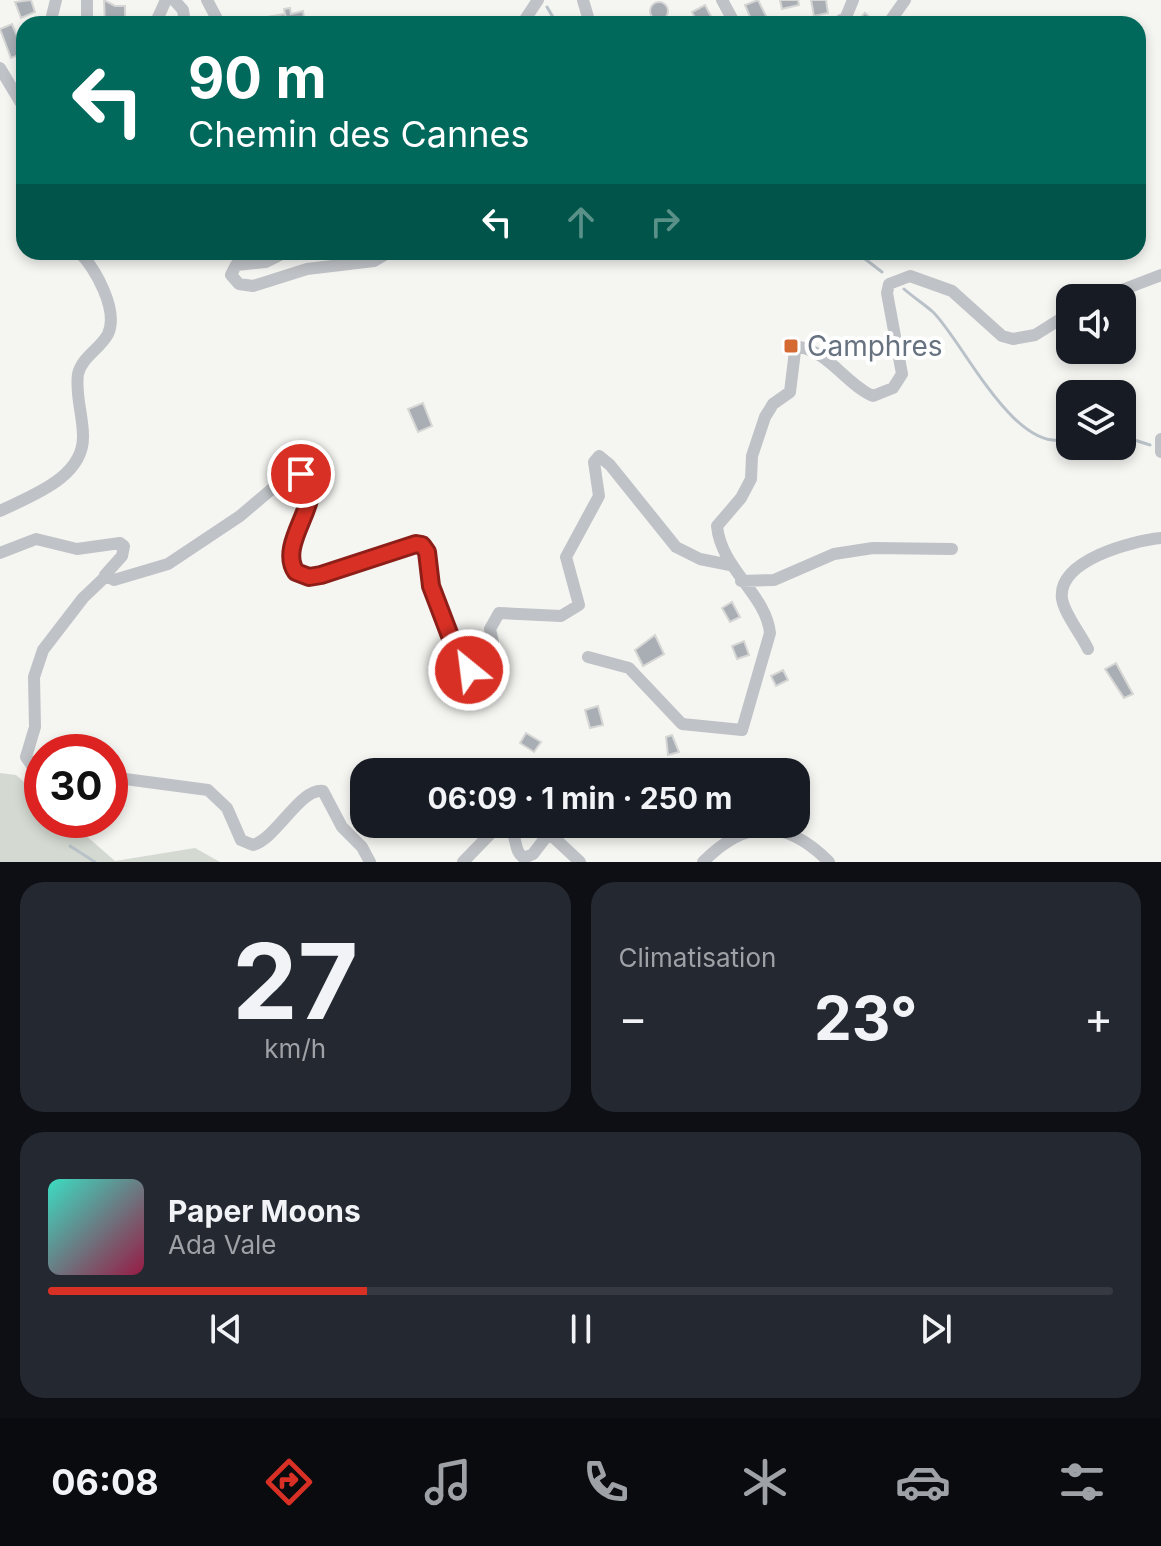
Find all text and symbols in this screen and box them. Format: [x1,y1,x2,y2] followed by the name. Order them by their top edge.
[188,44,327,112] text: 90 m
[56,48,160,152] icon: left
[188,112,529,156] text: Chemin des Cannes
[475,200,519,244] icon: left
[559,200,603,244] icon: ahead
[643,200,687,244] icon: right
[1056,284,1136,460] map controls
[1056,284,1136,364] button: sound
[807,329,943,363] place label: Camphres
[782,337,800,355] marker: Camphres
[1056,380,1136,460] button: layers
[267,440,335,508] pin
[279,452,323,496] icon: arrive
[427,628,511,712] position arrow
[24,734,128,838] speed limit sign: 30
[428,780,732,816] text: 06:09 · 1 min · 250 m
[232,918,358,1044] text: 27
[619,942,776,973] text: Climatisation
[814,982,918,1054] text: 23°
[619,991,648,1045] text: −
[1084,991,1113,1045] text: +
[264,1033,326,1064] text: km/h
[168,1193,361,1229] text: Paper Moons
[168,1229,276,1260] text: Ada Vale
[204,1307,248,1351] icon: previous
[559,1307,603,1351] icon: pause
[914,1307,958,1351] icon: next
[261,1454,317,1510] icon: directions
[420,1454,476,1510] icon: music
[578,1454,634,1510] icon: phone
[737,1454,793,1510] icon: climate
[895,1454,951,1510] icon: car
[1054,1454,1110,1510] icon: filters
[51,1460,159,1504] text: 06:08

